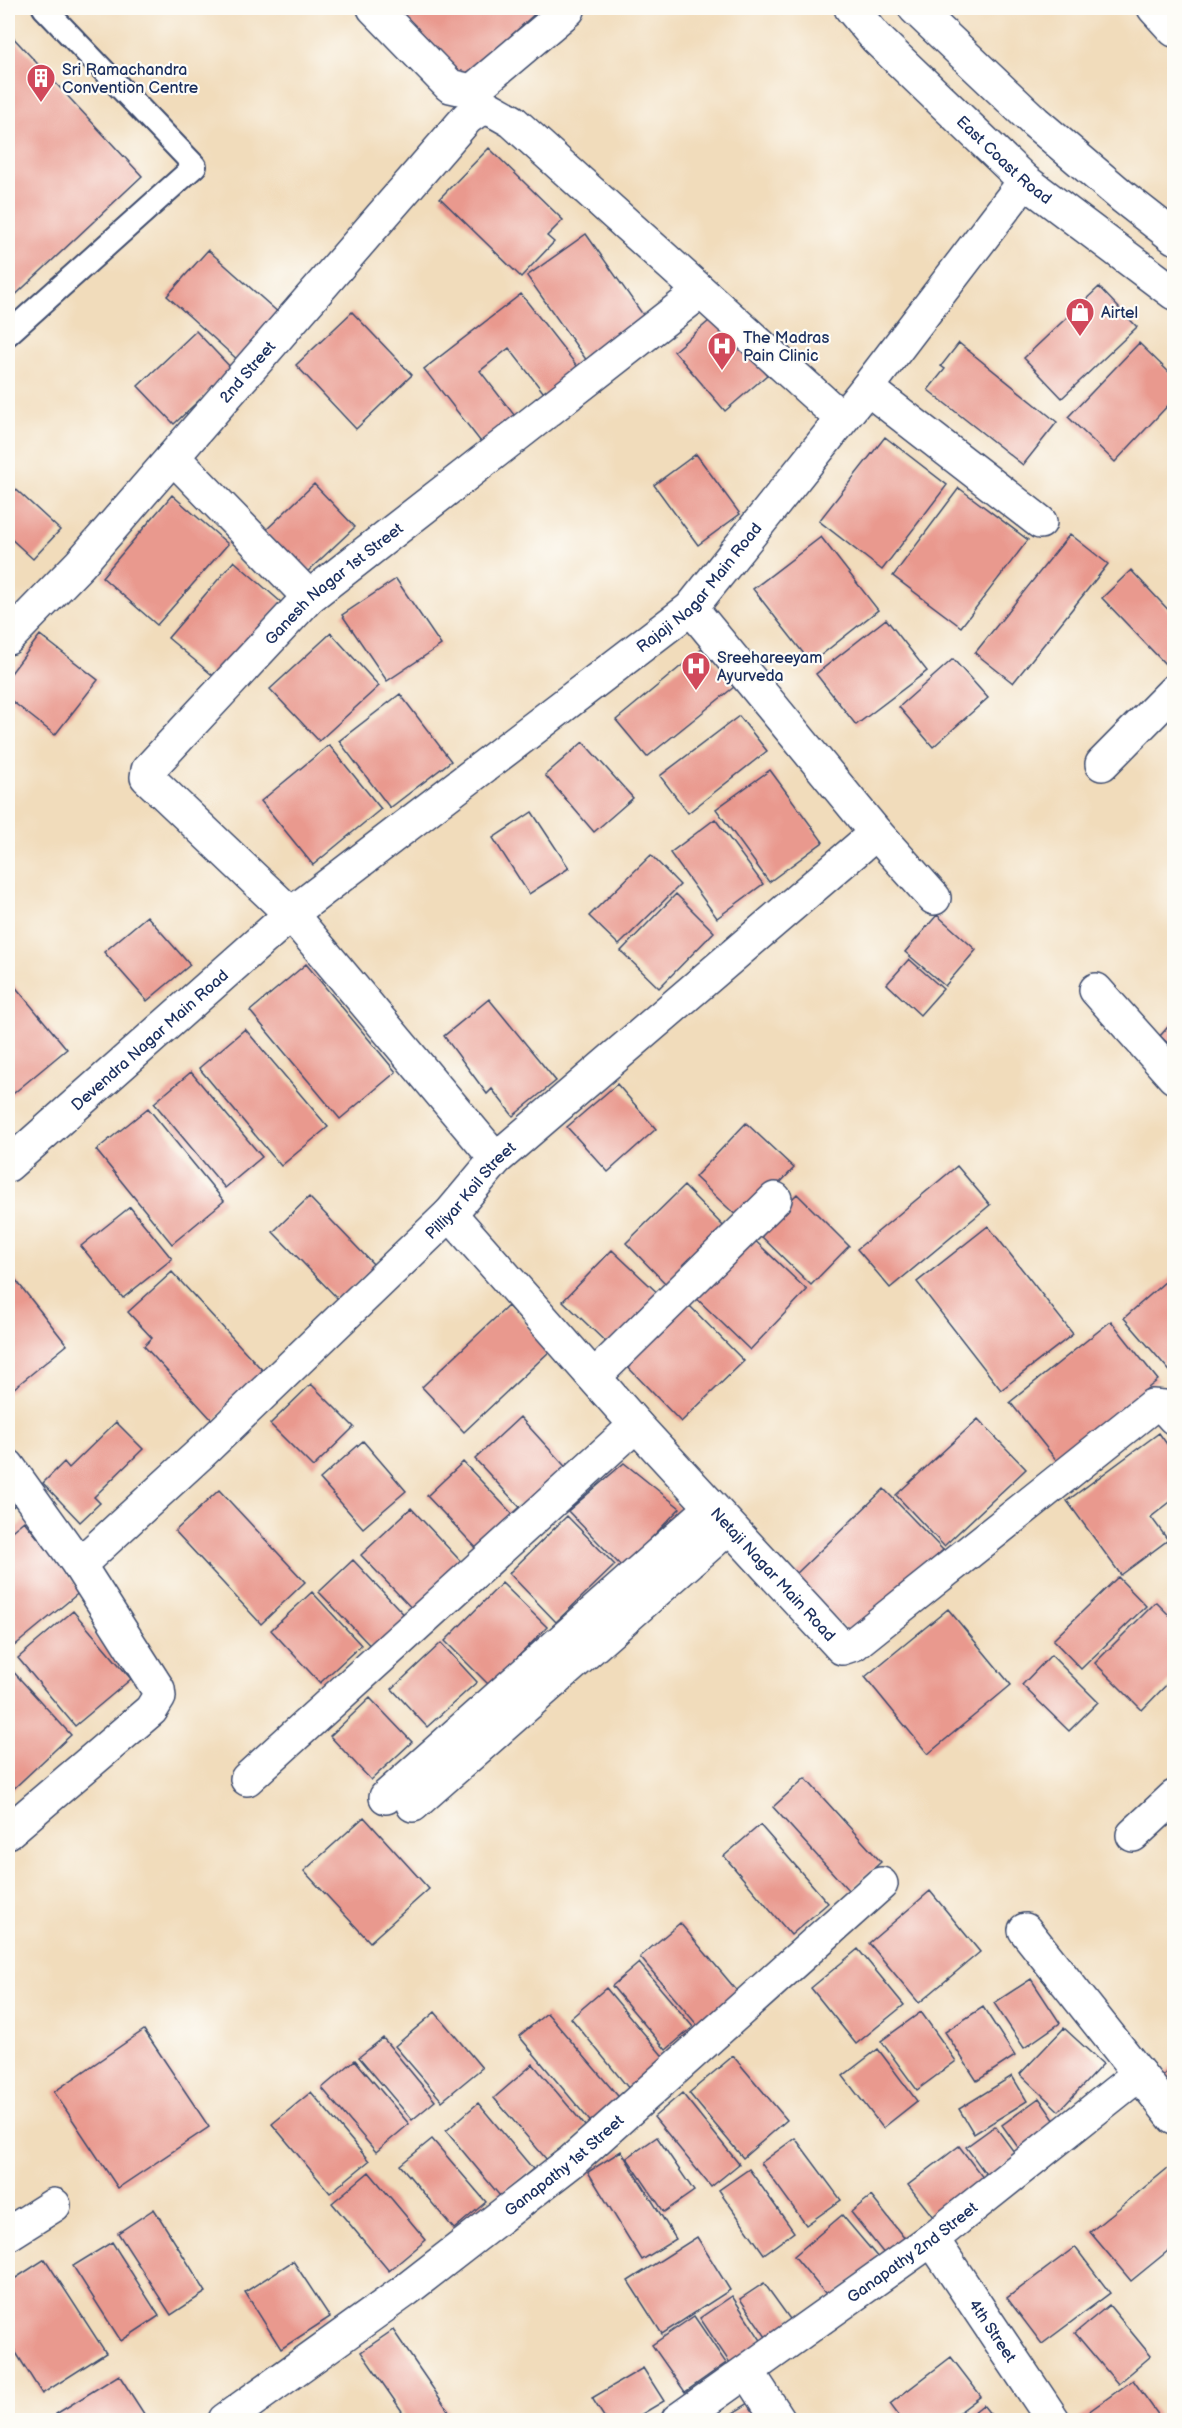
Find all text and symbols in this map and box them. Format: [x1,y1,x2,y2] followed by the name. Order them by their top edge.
[62,61,199,98] place label: Sri Ramachandra Convention Centre
[25,62,57,104] building icon: Sri Ramachandra Convention Centre
[952,112,1055,209] street label: East Coast Road
[1064,296,1096,338] shop icon: Airtel
[1101,304,1138,323] place label: Airtel
[743,329,829,366] place label: The Madras Pain Clinic
[706,330,738,372] hospital icon: The Madras Pain Clinic
[216,338,280,407] street label: 2nd Street
[261,519,407,649] street label: Ganesh Nagar 1st Street
[633,520,766,657] street label: Rajaji Nagar Main Road
[717,649,822,686] place label: Sreehareeyam Ayurveda
[680,650,712,692] hospital icon: Sreehareeyam Ayurveda
[68,966,233,1115] street label: Devendra Nagar Main Road
[422,1138,520,1244] street label: Pilliyar Koil Street
[706,1504,839,1646] street label: Netaji Nagar Main Road
[501,2111,628,2221] street label: Ganapathy 1st Street
[844,2199,982,2308] street label: Ganapathy 2nd Street
[964,2296,1020,2366] street label: 4th Street

